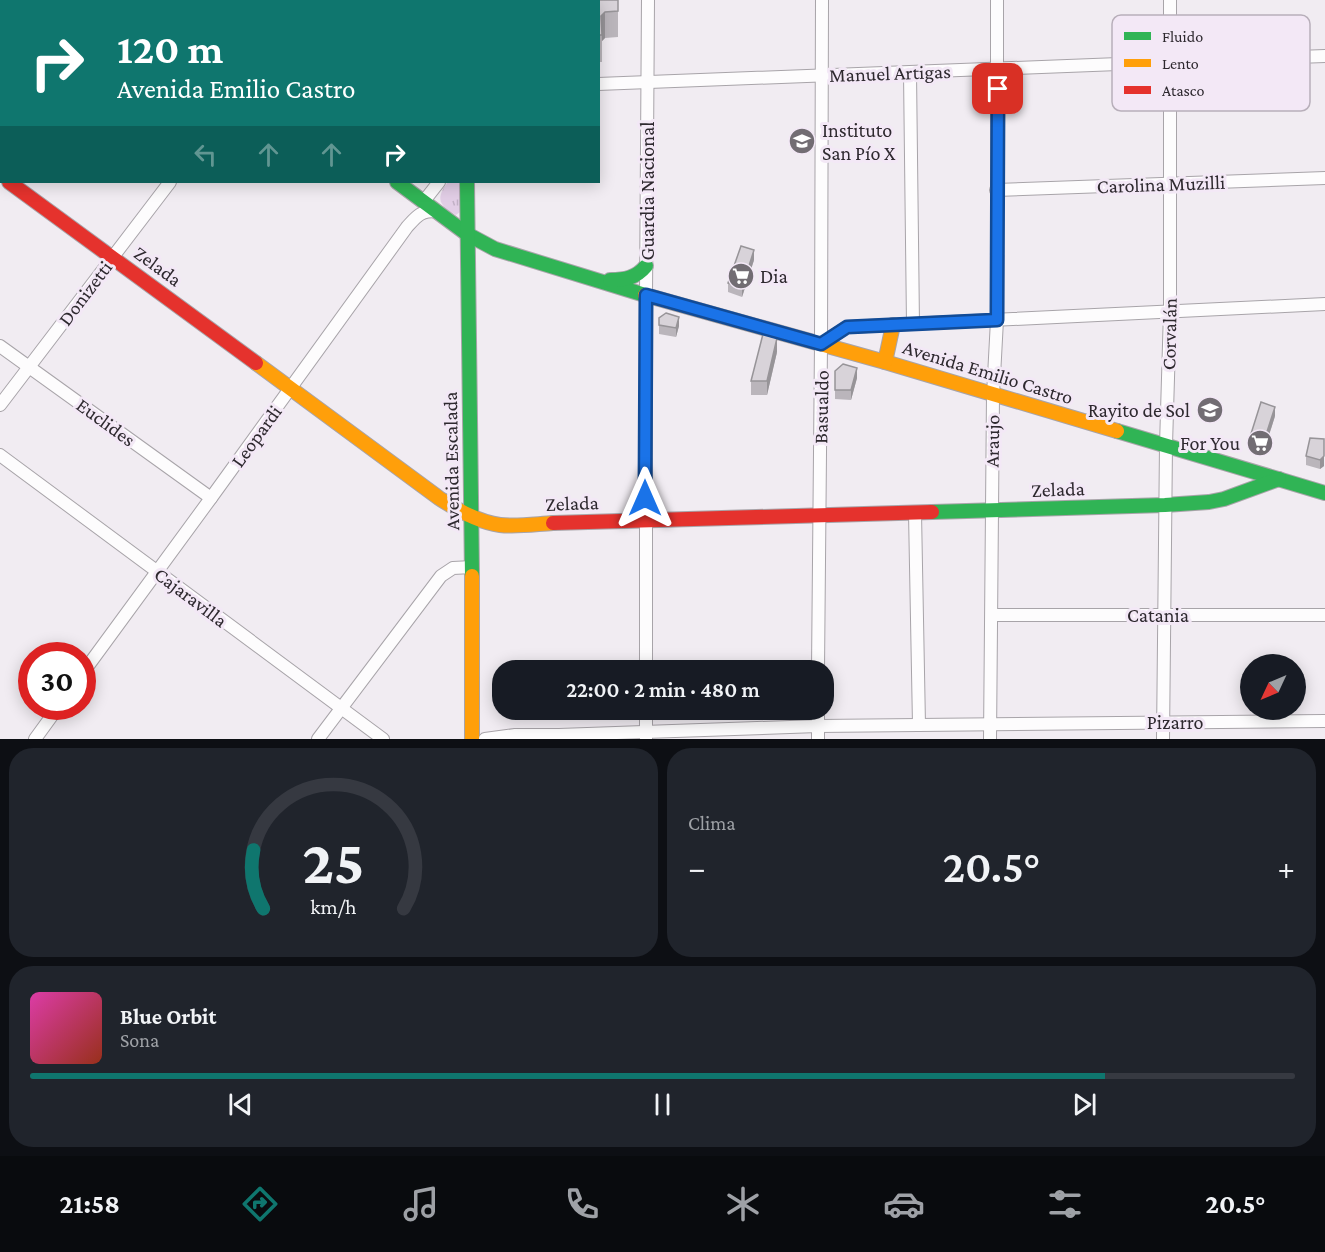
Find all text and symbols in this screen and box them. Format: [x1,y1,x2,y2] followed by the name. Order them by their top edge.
[1112,15,1310,111] legend
[18,24,96,102] icon: right
[117,25,223,72] text: 120 m
[1162,28,1203,45] text: Fluido
[1162,55,1199,72] text: Lento
[829,60,952,87] street label: Manuel Artigas
[972,63,1023,114] pin
[981,72,1014,105] icon: arrive
[117,74,355,104] text: Avenida Emilio Castro
[1162,82,1204,99] text: Atasco
[822,119,896,164] place label: Instituto San Pío X
[636,122,658,260] street label: Guardia Nacional
[787,126,817,156] school or university icon: Instituto San Pío X
[189,138,222,171] icon: left
[252,138,285,171] icon: ahead
[315,138,348,171] icon: ahead
[378,138,411,171] icon: right
[1096,171,1226,197] street label: Carolina Muzilli
[130,241,186,291] street label: Zelada
[54,256,116,330] street label: Donizetti
[726,261,756,291] supermarket icon: Dia
[760,265,788,287] place label: Dia
[1157,297,1181,370] street label: Corvalán
[900,336,1076,408] street label: Avenida Emilio Castro
[809,370,833,444] street label: Basualdo
[439,391,463,531] street label: Avenida Escalada
[72,393,140,451] street label: Euclides
[1195,395,1225,425] school or university icon: Rayito de Sol
[1088,399,1190,422] place label: Rayito de Sol
[226,401,287,472] street label: Leopardi
[981,414,1004,468] street label: Araujo
[1245,428,1275,458] supermarket icon: For You
[1180,432,1240,454] place label: For You
[613,466,677,530] position arrow
[1031,477,1085,501] street label: Zelada
[545,491,599,515] street label: Zelada
[150,563,232,632] street label: Cajaravilla
[1127,604,1189,626] street label: Catania
[18,642,96,720] speed limit sign: 30
[1240,654,1306,720] north arrow
[1240,654,1306,720] map controls
[566,677,760,702] text: 22:00 · 2 min · 480 m
[1147,711,1203,733] street label: Pizarro
[688,812,736,834] text: Clima
[302,827,365,896] text: 25
[943,842,1040,892] text: 20.5°
[688,849,705,886] text: −
[1278,849,1295,886] text: +
[310,896,357,920] text: km/h
[120,1004,216,1029] text: Blue Orbit
[120,1029,159,1051] text: Sona
[224,1088,257,1121] icon: previous
[646,1088,679,1121] icon: pause
[1068,1088,1101,1121] icon: next
[239,1183,281,1225] icon: directions
[400,1183,442,1225] icon: music
[561,1183,603,1225] icon: phone
[722,1183,764,1225] icon: climate
[883,1183,925,1225] icon: car
[1044,1183,1086,1225] icon: filters
[60,1189,120,1219] text: 21:58
[1205,1189,1265,1219] text: 20.5°

